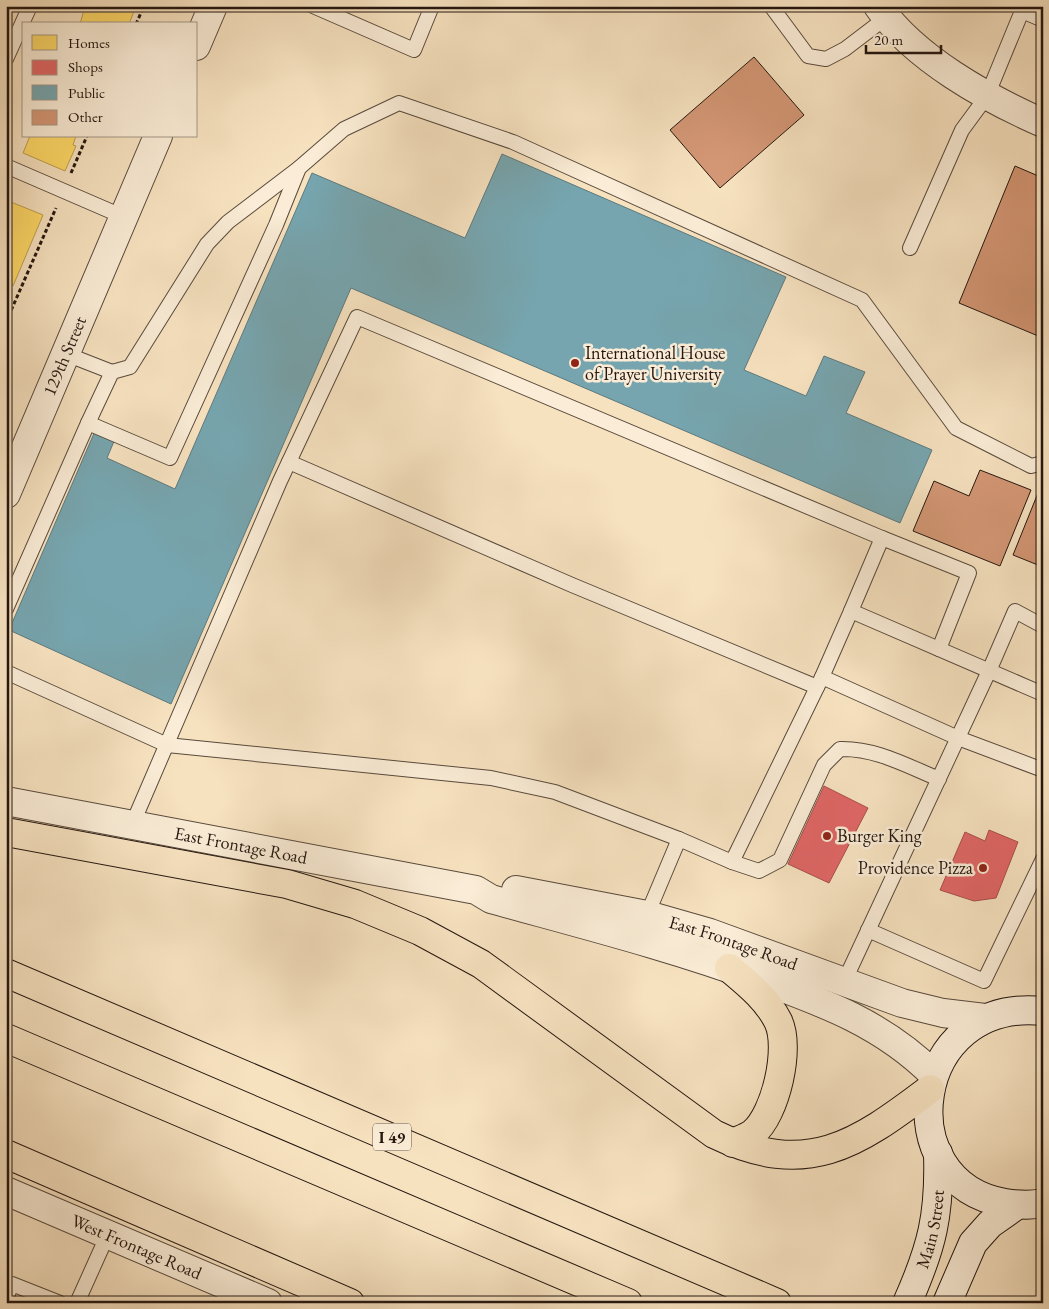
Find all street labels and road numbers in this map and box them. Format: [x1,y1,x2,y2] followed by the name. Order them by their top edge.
[37,312,91,399] street label: 129th Street
[173,821,310,869] street label: East Frontage Road
[666,910,802,975] street label: East Frontage Road
[373,1124,411,1150] road number: I 49
[910,1189,949,1271] street label: Main Street
[68,1208,206,1285] street label: West Frontage Road

